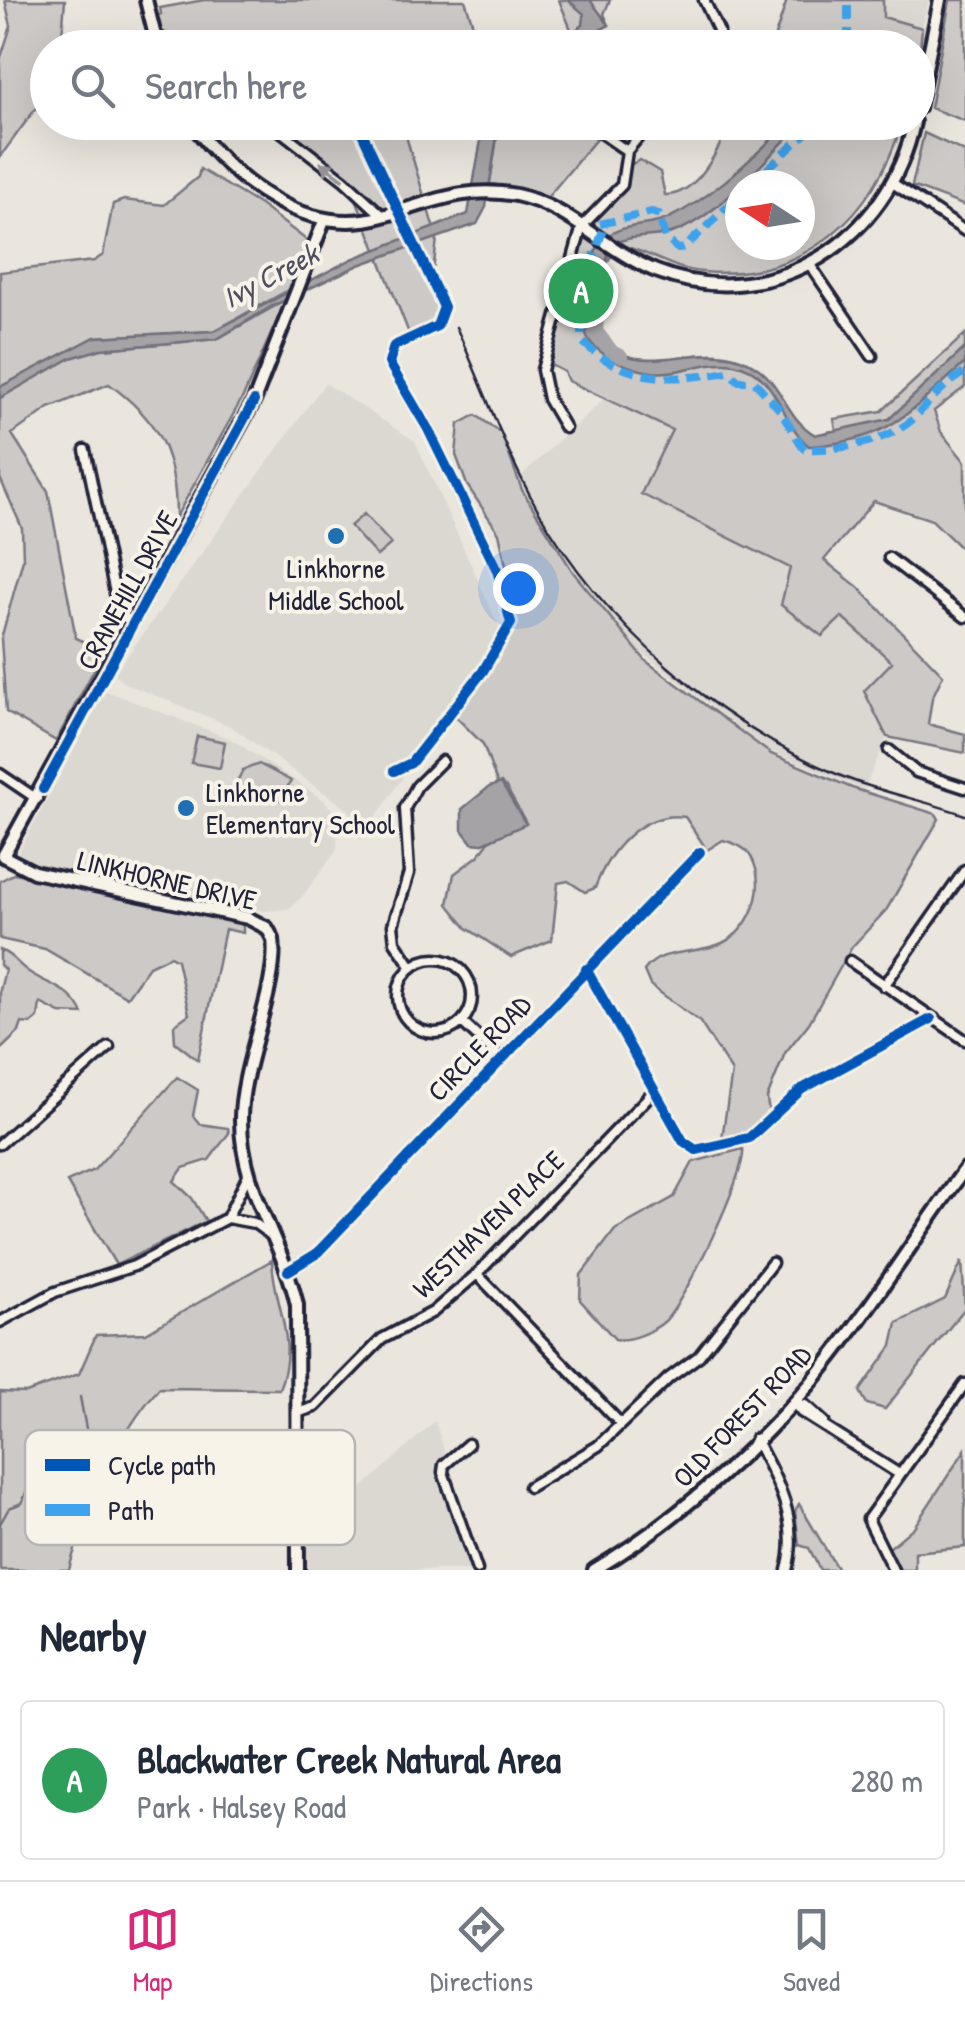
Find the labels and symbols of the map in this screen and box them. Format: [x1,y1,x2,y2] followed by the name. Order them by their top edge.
[319,162,345,181] one-way arrow
[725,170,815,260] north arrow
[215,232,328,318] water label: Ivy Creek
[548,254,614,328] pin: A
[68,504,186,676] street label: CRANEHILL DRIVE
[325,525,347,547] marker: Linkhorne Middle School
[268,549,404,619] place label: Linkhorne Middle School
[493,563,544,614] your location
[206,773,396,843] place label: Linkhorne Elementary School
[175,797,197,819] marker: Linkhorne Elementary School
[74,841,260,919] street label: LINKHORNE DRIVE
[419,986,540,1110] street label: CIRCLE ROAD
[404,1142,572,1306] street label: WESTHAVEN PLACE
[664,1336,820,1496] street label: OLD FOREST ROAD
[25,1430,355,1545] legend
[108,1446,216,1484] text: Cycle path
[108,1491,154,1529] text: Path

